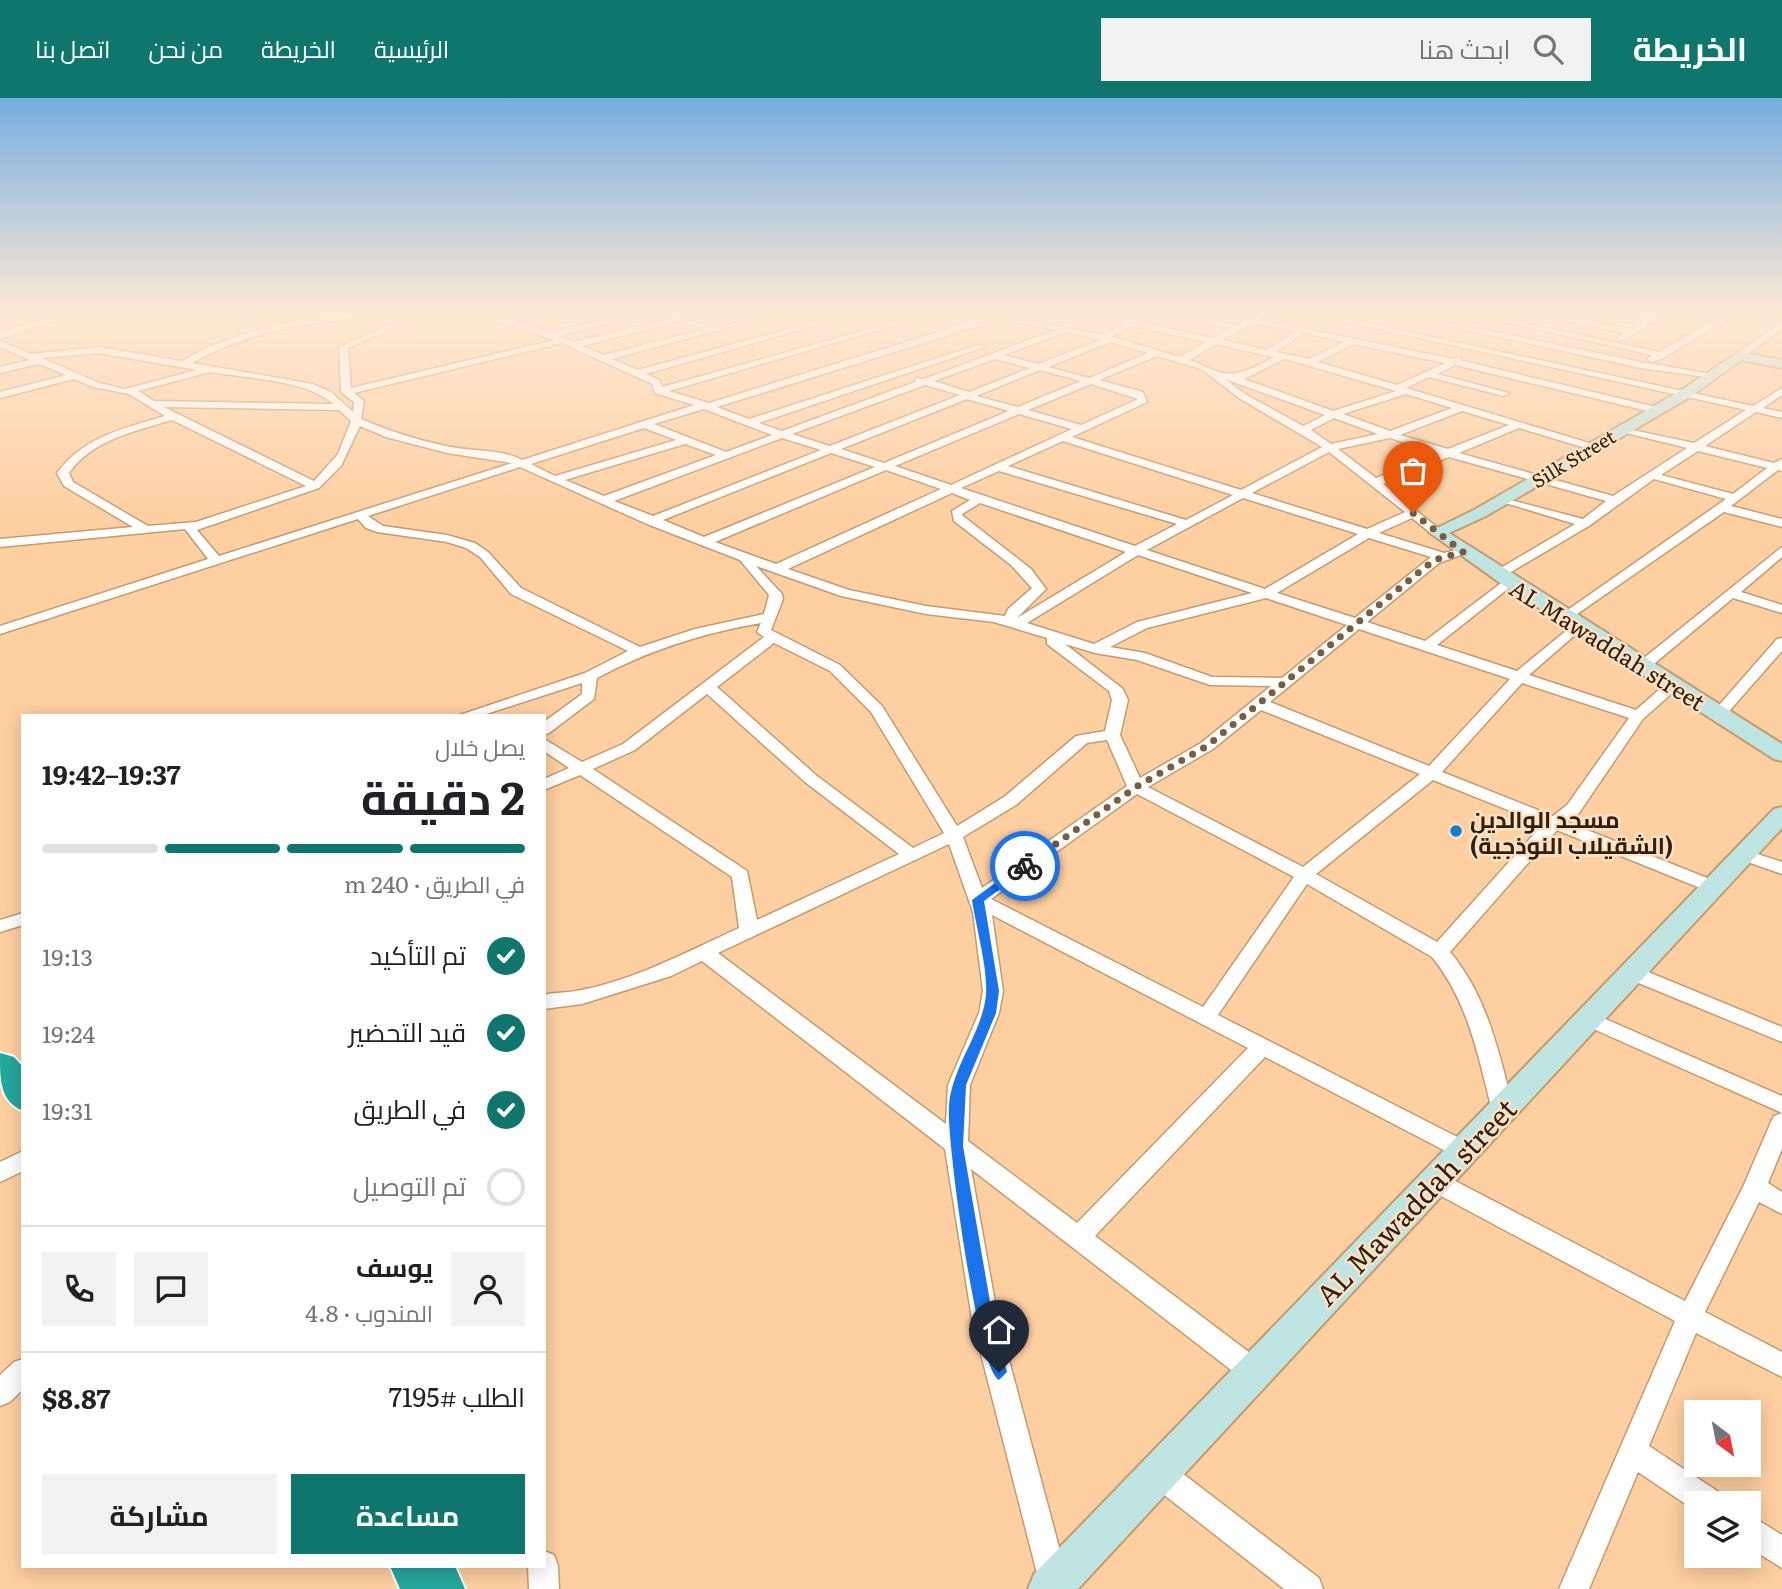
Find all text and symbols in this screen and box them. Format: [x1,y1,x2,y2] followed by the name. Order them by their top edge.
[1101,18,1591,81] search box
[1633,22,1747,71] text: الخريطة
[1419,28,1511,67] text: ابحث هنا
[35,30,110,65] text: اتصل بنا
[148,30,223,65] text: من نحن
[261,30,336,65] text: الخريطة
[374,30,449,65] text: الرئيسية
[1529,30,1567,68] icon: search
[1526,422,1621,494] street label: Silk Street
[1383,441,1443,513] pin
[1394,452,1432,490] icon: bag
[1504,570,1713,718] street label: AL Mawaddah street
[435,729,525,763] text: يصل خلال
[42,754,181,793] text: 19:37–19:42
[361,761,525,829] text: 2 دقيقة
[1470,801,1673,861] place label: مسجد الوالدين (الشقيلاب النوذجية)
[1448,823,1464,839] marker: مسجد الوالدين (الشقيلاب النوذجية)
[990,831,1060,901] courier
[1006,847,1044,885] icon: bike
[344,866,525,900] text: في الطريق · 240 m
[369,934,466,973] text: تم التأكيد
[487,937,525,975] icon: check
[42,939,93,973] text: 19:13
[348,1011,466,1050] text: قيد التحضير
[487,1014,525,1052] icon: check
[42,1016,95,1050] text: 19:24
[353,1088,466,1127] text: في الطريق
[1305,1088,1526,1314] street label: AL Mawaddah street
[487,1091,525,1129] icon: check
[42,1093,93,1127] text: 19:31
[353,1165,466,1204] text: تم التوصيل
[356,1246,433,1285] text: يوسف
[42,1252,116,1326] button: phone
[134,1252,208,1326] button: chat
[451,1252,525,1326] button: person
[305,1295,433,1329] text: المندوب · 4.8
[969,1300,1029,1372] pin
[980,1311,1018,1349] icon: home
[389,1376,525,1415] text: الطلب #7195
[42,1378,110,1417] text: $8.87
[1684,1400,1760,1477] north arrow
[1684,1400,1761,1568] map controls
[42,1474,277,1554] button: مشاركة
[291,1474,525,1554] button: مساعدة
[1684,1491,1761,1568] button: layers

